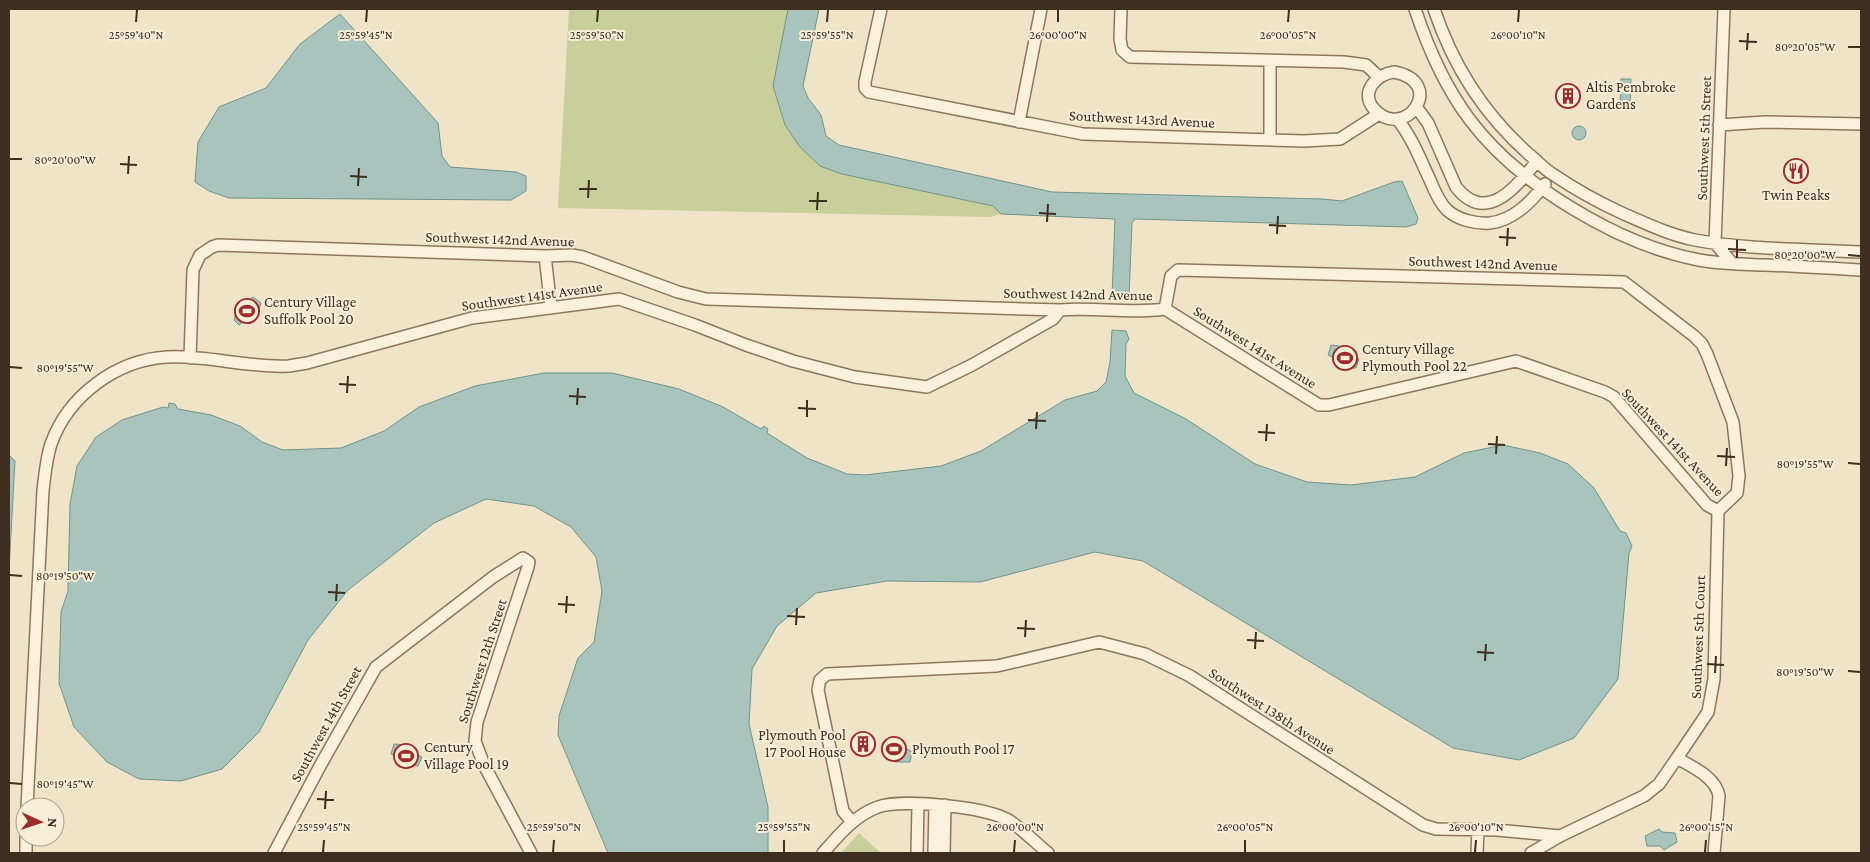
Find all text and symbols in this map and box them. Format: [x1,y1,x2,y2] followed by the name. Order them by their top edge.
[109,28,163,42] text: 25°59'40"N
[339,28,393,42] text: 25°59'45"N
[570,28,624,42] text: 25°59'50"N
[800,28,854,42] text: 25°59'55"N
[1029,28,1087,42] text: 26°00'00"N
[1260,28,1316,42] text: 26°00'05"N
[1490,28,1546,42] text: 26°00'10"N
[1775,40,1835,54] text: 80°20'05"W
[1694,74,1714,201] street label: Southwest 5th Street
[1586,79,1676,112] place label: Altis Pembroke Gardens
[1555,83,1581,109] building icon: Altis Pembroke Gardens
[1069,107,1216,131] street label: Southwest 143rd Avenue
[34,153,96,167] text: 80°20'00"W
[1783,158,1809,184] restaurant icon: Twin Peaks
[1762,187,1830,203] place label: Twin Peaks
[425,228,575,250] street label: Southwest 142nd Avenue
[1774,248,1836,262] text: 80°20'00"W
[1408,252,1558,274] street label: Southwest 142nd Avenue
[461,278,604,314] street label: Southwest 141st Avenue
[1003,285,1153,303] street label: Southwest 142nd Avenue
[264,294,357,327] place label: Century Village Suffolk Pool 20
[234,298,260,324] sports icon: Century Village Suffolk Pool 20
[1191,303,1320,392] street label: Southwest 141st Avenue
[1362,341,1467,375] place label: Century Village Plymouth Pool 22
[1332,345,1358,371] sports icon: Century Village Plymouth Pool 22
[37,361,93,375] text: 80°19'55"W
[1619,385,1728,500] street label: Southwest 141st Avenue
[1777,457,1833,471] text: 80°19'55"W
[36,569,94,583] text: 80°19'50"W
[1688,574,1708,699] street label: Southwest 5th Court
[454,596,510,725] street label: Southwest 12th Street
[287,662,365,785] street label: Southwest 14th Street
[1206,664,1338,758] street label: Southwest 138th Avenue
[1776,665,1834,679] text: 80°19'50"W
[758,727,846,760] place label: Plymouth Pool 17 Pool House
[850,731,876,757] building icon: Plymouth Pool 17 Pool House
[881,736,907,762] sports icon: Plymouth Pool 17
[424,739,509,773] place label: Century Village Pool 19
[912,741,1015,758] place label: Plymouth Pool 17
[393,743,419,769] sports icon: Century Village Pool 19
[36,777,94,791] text: 80°19'45"W
[15,797,65,847] north arrow
[45,817,61,828] text: N
[297,820,351,834] text: 25°59'45"N
[527,820,581,834] text: 25°59'50"N
[757,820,811,834] text: 25°59'55"N
[986,820,1044,834] text: 26°00'00"N
[1217,820,1273,834] text: 26°00'05"N
[1448,820,1504,834] text: 26°00'10"N
[1679,820,1733,834] text: 26°00'15"N

